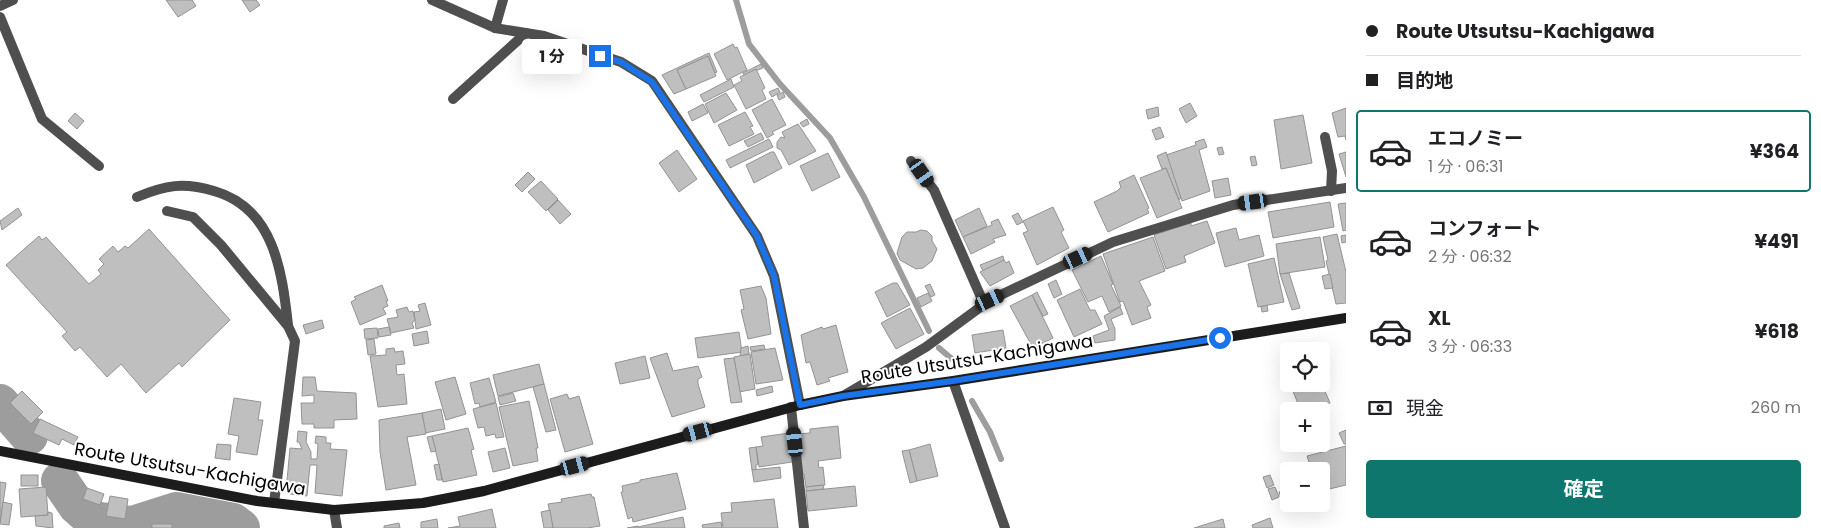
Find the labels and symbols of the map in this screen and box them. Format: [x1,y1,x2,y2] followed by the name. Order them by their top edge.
[522,38,582,74] callout: 1 分
[589,45,611,67] route end
[907,156,936,190] car
[1237,192,1268,212] car
[1061,245,1094,271] car
[973,287,1006,313] car
[1209,327,1231,349] route start
[859,328,1095,389] street label: Route Utsutsu-Kachigawa
[681,421,714,443] car
[785,426,804,458] car
[72,436,308,501] street label: Route Utsutsu-Kachigawa
[558,455,591,477] car

